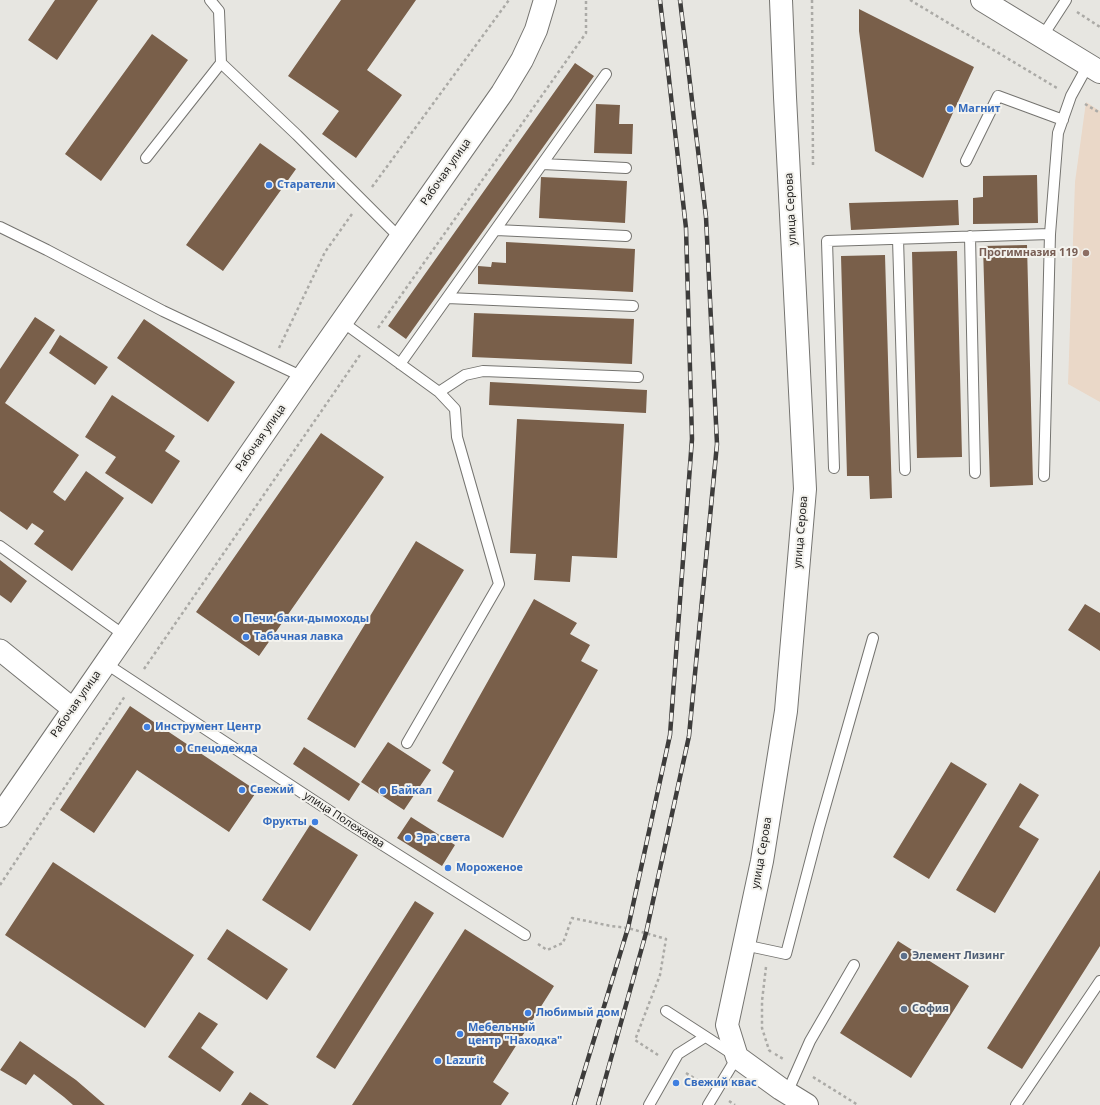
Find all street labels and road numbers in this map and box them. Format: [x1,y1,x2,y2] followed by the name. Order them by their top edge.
[418,136,474,208] street label: Рабочая улица
[783,172,799,246] street label: улица Серова
[233,402,289,474] street label: Рабочая улица
[791,495,811,569] street label: улица Серова
[48,668,104,740] street label: Рабочая улица
[301,789,387,851] street label: улица Полежаева
[749,816,775,890] street label: улица Серова

